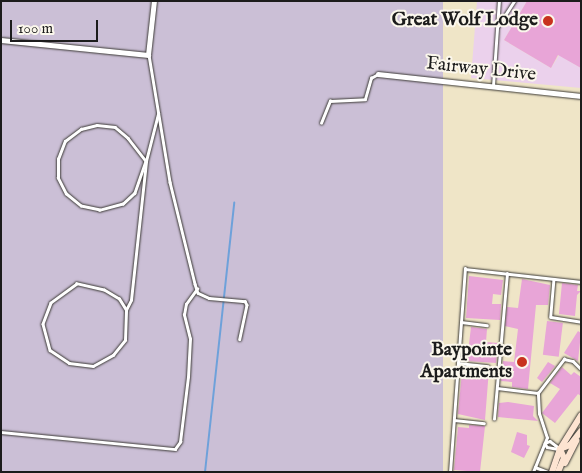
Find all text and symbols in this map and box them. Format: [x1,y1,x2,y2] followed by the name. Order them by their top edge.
[12,10,100,42] scale bar
[392,10,538,32] place label: Great Wolf Lodge
[542,15,554,27] marker: Great Wolf Lodge
[18,19,53,38] text: 100 m
[425,53,537,87] street label: Fairway Drive
[421,340,512,384] place label: Baypointe Apartments
[516,356,528,368] marker: Baypointe Apartments

